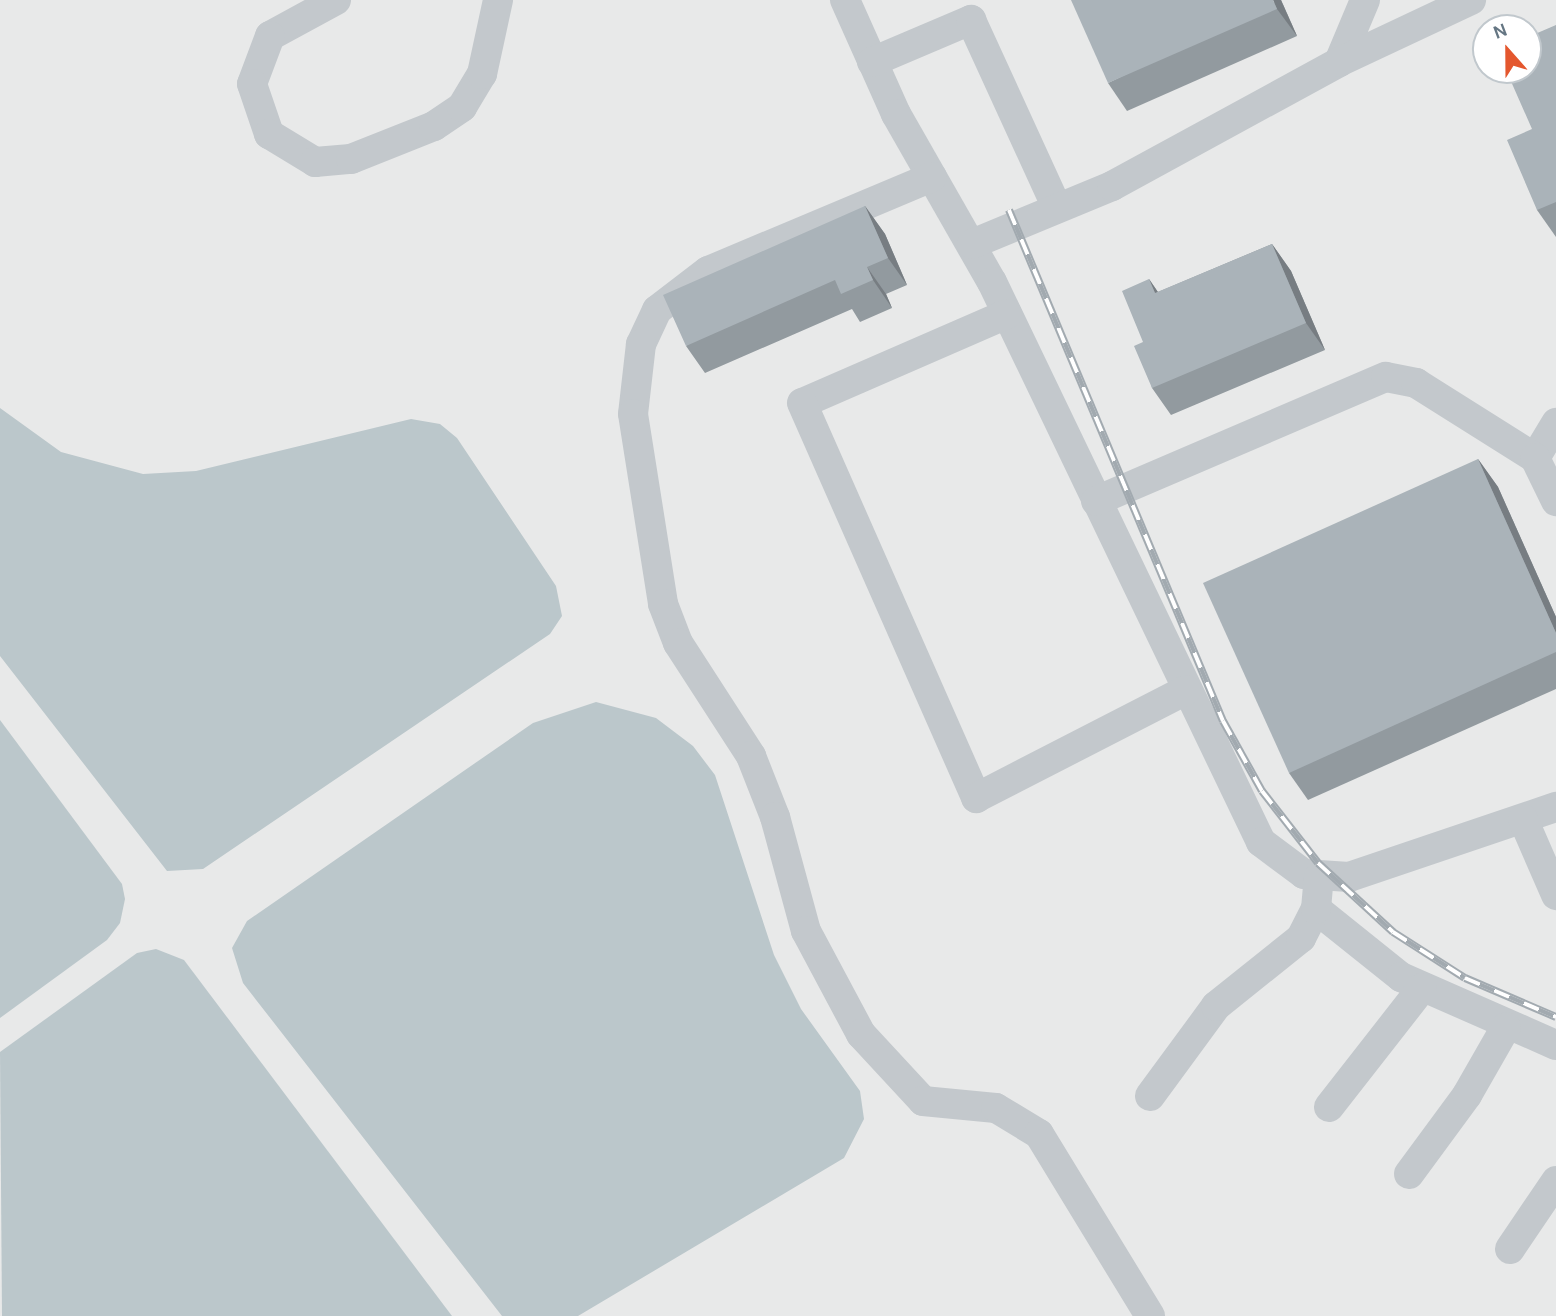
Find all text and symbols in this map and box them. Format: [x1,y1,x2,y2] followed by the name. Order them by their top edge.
[1472,14,1542,84] north arrow
[1490,19,1510,44] text: N

